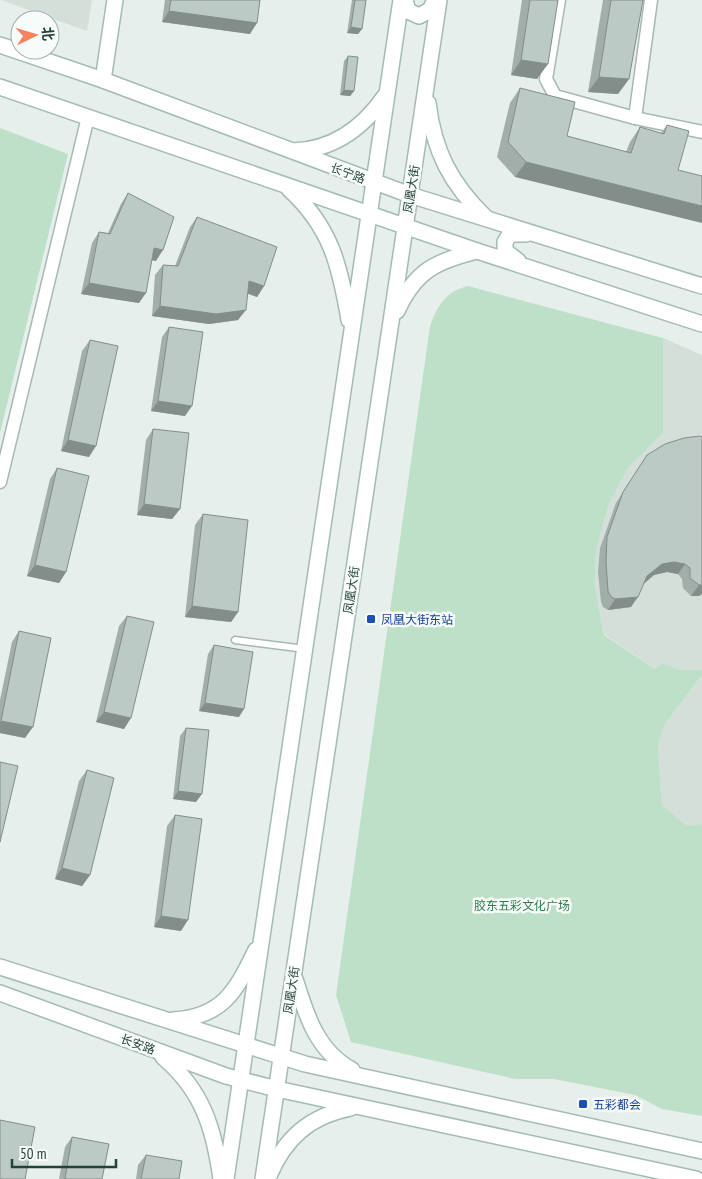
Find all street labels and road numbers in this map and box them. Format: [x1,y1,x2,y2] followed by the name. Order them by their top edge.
[329,160,367,186] street label: 长宁路
[400,164,422,214] street label: 凤凰大街
[340,565,362,615] street label: 凤凰大街
[280,965,302,1015] street label: 凤凰大街
[119,1031,157,1057] street label: 长安路

